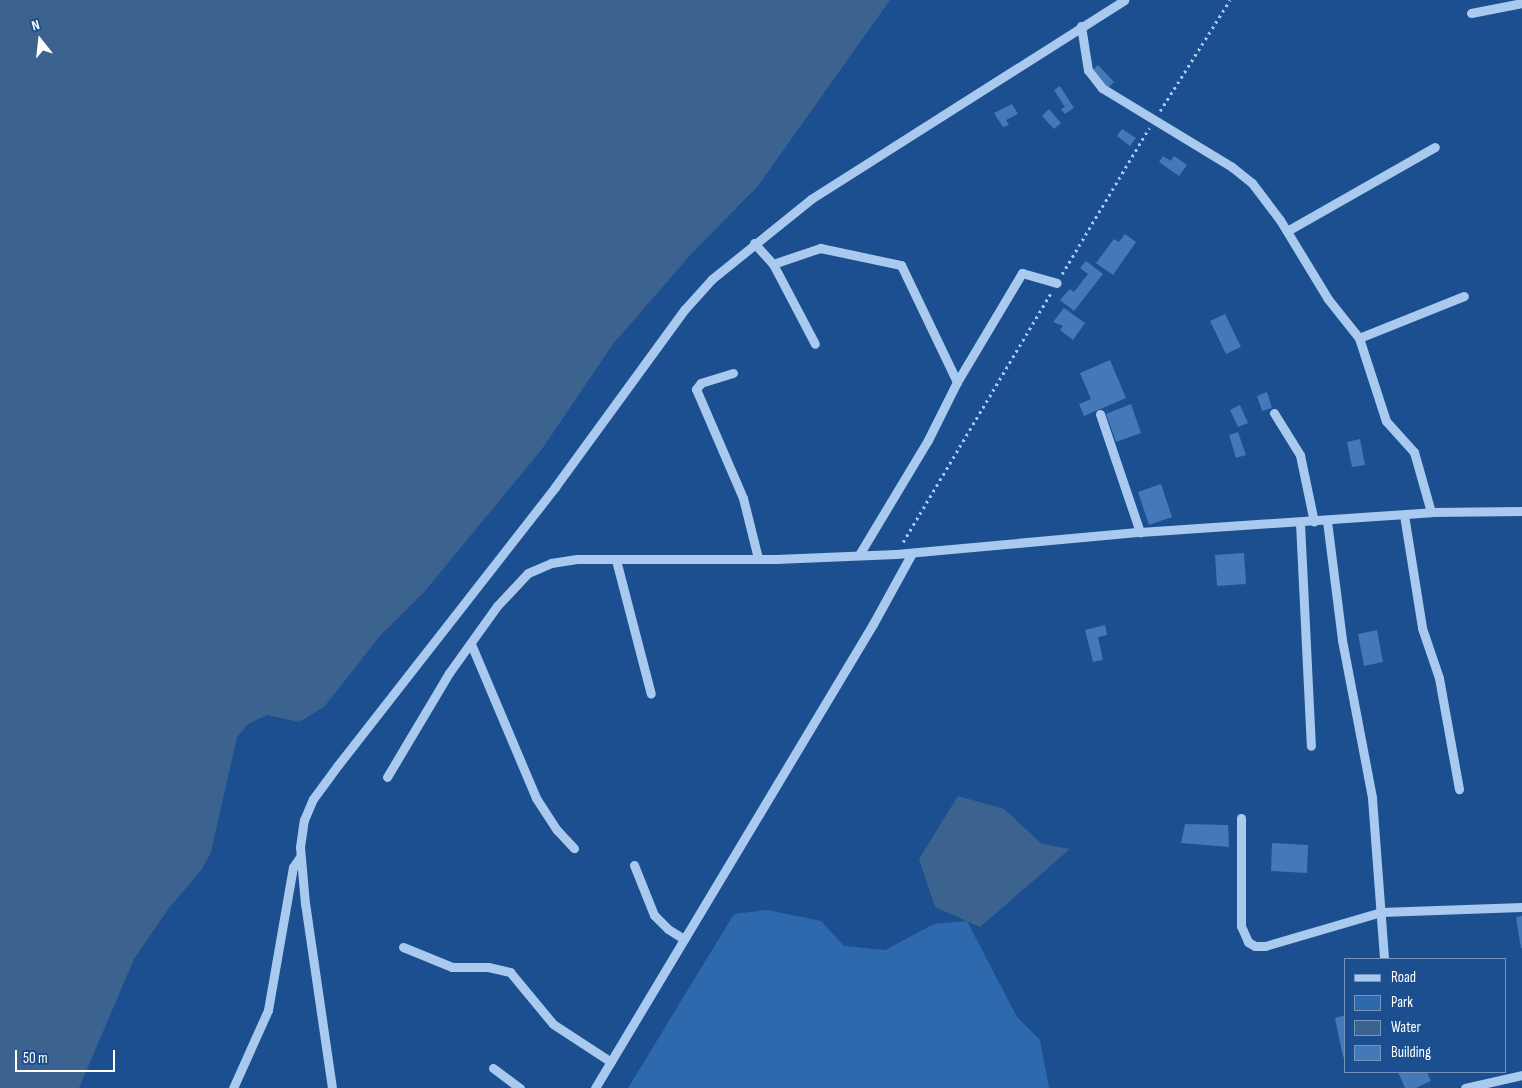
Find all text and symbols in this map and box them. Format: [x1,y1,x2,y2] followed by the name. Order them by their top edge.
[15,15,65,65] north arrow
[30,16,42,34] text: N
[1344,958,1507,1073] legend
[1391,968,1416,987] text: Road
[1391,993,1413,1012] text: Park
[1391,1018,1421,1037] text: Water
[18,1040,118,1072] scale bar
[1391,1043,1431,1062] text: Building
[23,1049,48,1068] text: 50 m

